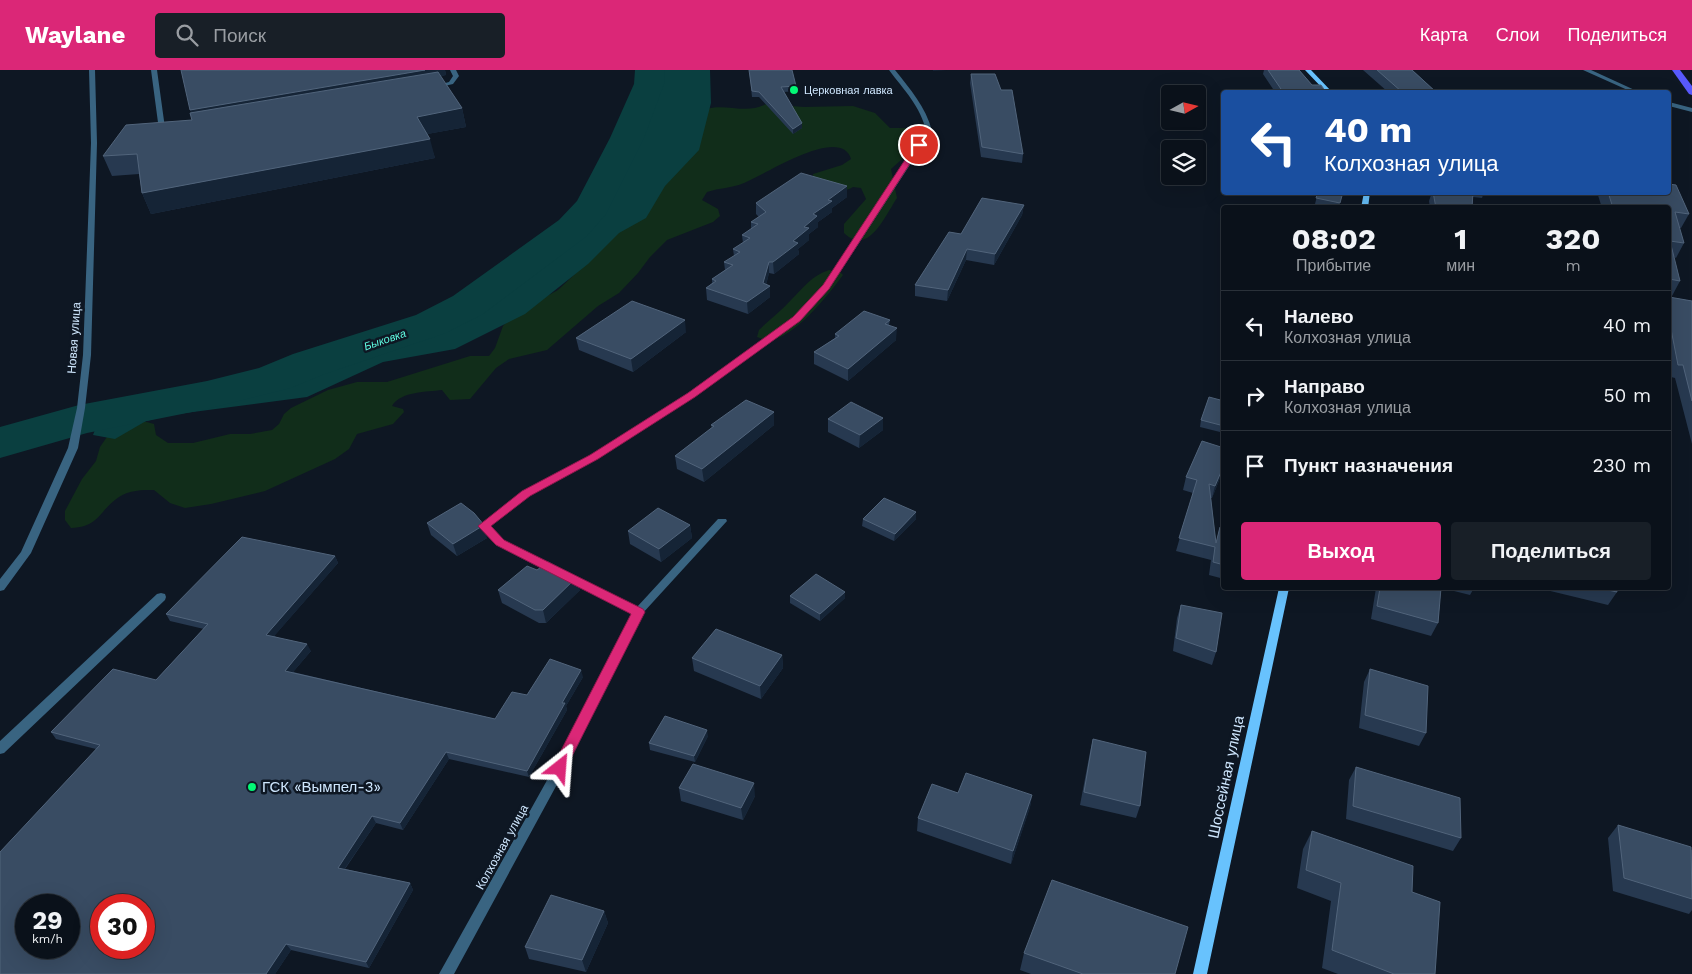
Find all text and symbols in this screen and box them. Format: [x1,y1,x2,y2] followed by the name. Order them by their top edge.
[155,13,505,58] search box
[25,21,125,49] text: Waylane
[173,21,201,49] icon: search
[213,24,266,47] text: Поиск
[1420,24,1468,45] text: Карта
[1496,24,1540,45] text: Слои
[1568,24,1667,45] text: Поделиться
[788,84,800,96] marker: Церковная лавка
[804,84,894,97] place label: Церковная лавка
[1161,85,1206,130] north arrow
[1161,85,1206,185] map controls
[1324,109,1412,151] text: 40 m
[1241,110,1306,175] icon: left
[898,124,940,166] pin
[905,131,933,159] icon: arrive
[1161,140,1206,185] button: layers
[1324,151,1499,176] text: Колхозная улица
[1291,221,1376,256] text: 08:02
[1454,221,1467,256] text: 1
[1546,221,1601,256] text: 320
[1296,256,1371,275] text: Прибытие
[1446,256,1475,275] text: мин
[1565,256,1581,275] text: m
[65,301,84,374] street label: Новая улица
[1284,305,1354,328] text: Налево
[1241,312,1269,340] icon: left
[1603,314,1651,337] text: 40 m
[362,327,408,353] water label: Быковка
[1284,328,1411,347] text: Колхозная улица
[1284,375,1365,398] text: Направо
[1241,382,1269,410] icon: right
[1604,384,1651,407] text: 50 m
[1284,398,1411,417] text: Колхозная улица
[1241,452,1269,480] icon: arrive
[1284,454,1453,477] text: Пункт назначения
[1592,454,1651,477] text: 230 m
[1241,522,1441,580] button: Выход
[1451,522,1651,580] button: Поделиться
[1204,713,1248,840] street label: Шоссейная улица
[533,741,585,793] position arrow
[262,778,381,796] place label: ГСК «Вымпел-3»
[246,781,258,793] marker: ГСК «Вымпел-3»
[473,802,531,892] street label: Колхозная улица
[90,894,155,959] speed limit sign: 30
[32,906,63,935] text: 29
[32,932,63,946] text: km/h

